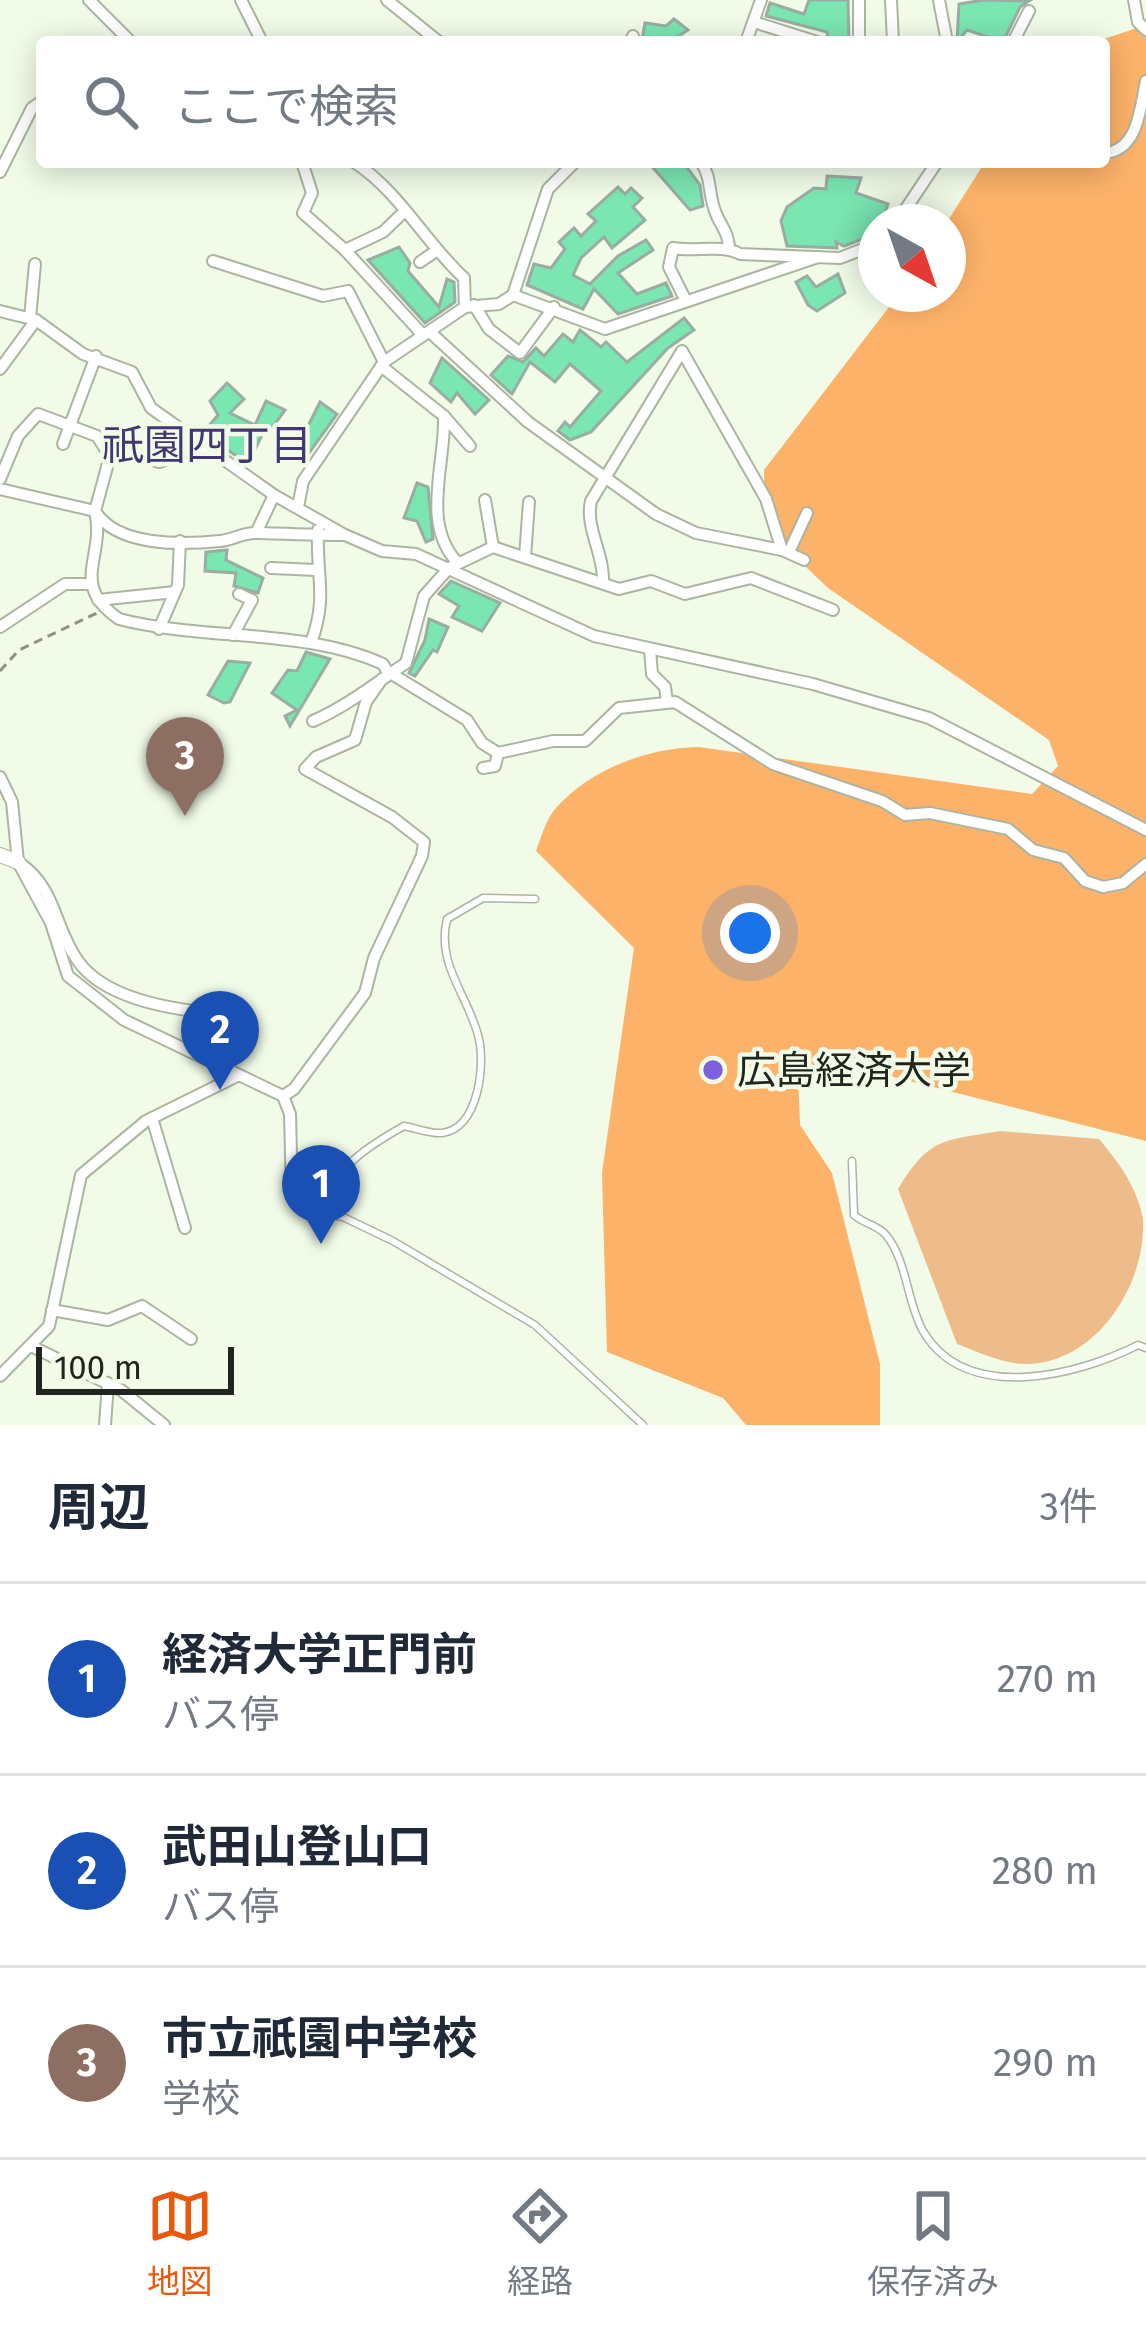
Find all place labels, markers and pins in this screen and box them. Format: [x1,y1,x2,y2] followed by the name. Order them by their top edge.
[146,717,224,816] pin: 3
[181,991,259,1090] pin: 2
[737,1048,971,1094] place label: 広島経済大学
[700,1057,726,1083] marker: 広島経済大学
[282,1145,360,1244] pin: 1

